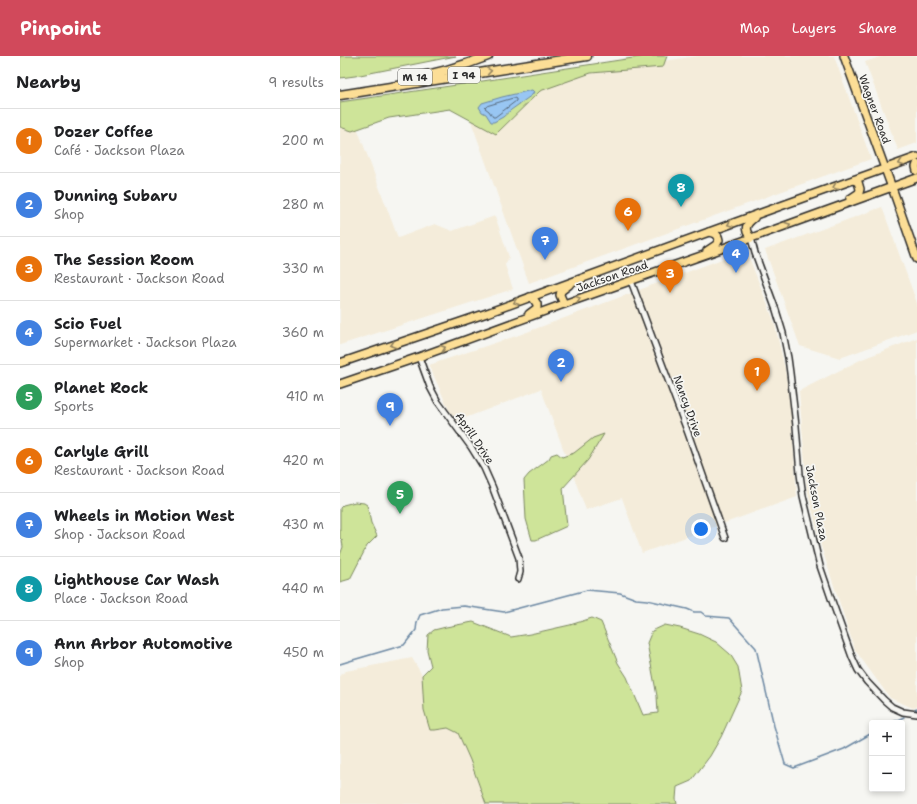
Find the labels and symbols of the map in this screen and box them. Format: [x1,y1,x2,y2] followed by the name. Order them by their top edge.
[448,67,480,83] road number: I 94
[486,67,492,76] one-way arrow
[398,69,432,85] road number: M 14
[855,72,894,146] street label: Wagner Road
[897,158,904,167] one-way arrow
[668,174,694,207] pin: 8
[831,182,838,190] one-way arrow
[615,198,641,231] pin: 6
[727,219,734,228] one-way arrow
[784,221,791,229] one-way arrow
[532,227,558,260] pin: 7
[723,240,749,273] pin: 4
[574,257,650,296] street label: Jackson Road
[657,260,683,293] pin: 3
[575,295,582,304] one-way arrow
[513,297,520,305] one-way arrow
[390,340,397,349] one-way arrow
[440,345,447,353] one-way arrow
[548,349,574,382] pin: 2
[744,358,770,391] pin: 1
[670,373,706,439] street label: Nancy Drive
[377,393,403,426] pin: 9
[452,410,497,467] street label: Aprill Drive
[802,464,831,542] street label: Jackson Plaza
[387,481,413,514] pin: 5
[691,519,711,539] your location

